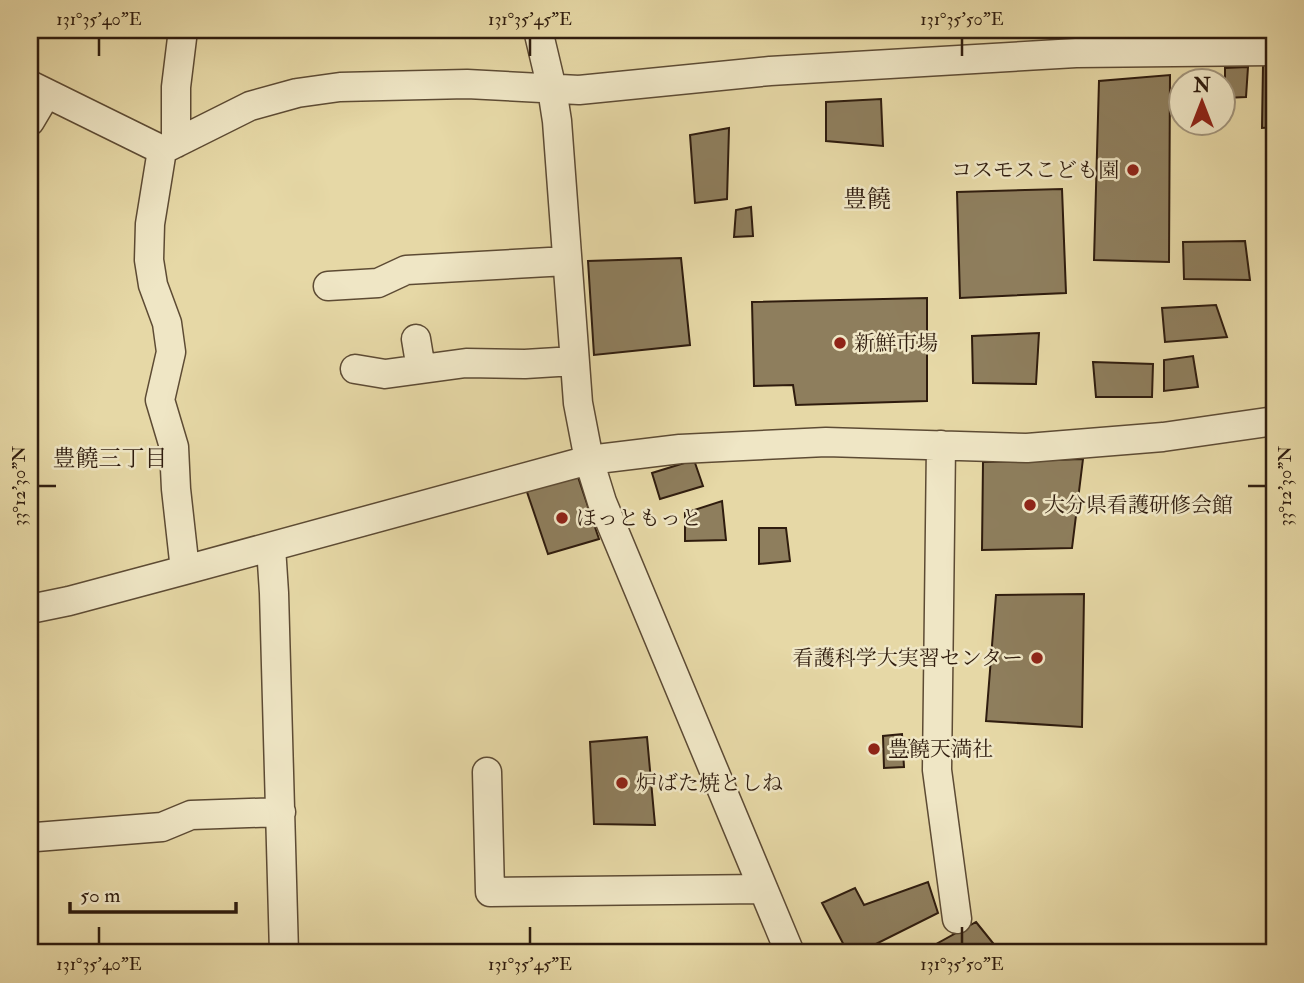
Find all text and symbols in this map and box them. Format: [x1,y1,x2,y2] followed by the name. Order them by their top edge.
[56,8,142,31] text: 131°35'40"E
[488,8,572,31] text: 131°35'45"E
[920,8,1004,31] text: 131°35'50"E
[1168,66,1238,136] north arrow
[1192,74,1211,98] text: N
[951,157,1119,184] place label: コスモスこども園
[1125,162,1141,178] marker: コスモスこども園
[843,184,891,215] district label: 豊饒
[854,330,938,357] place label: 新鮮市場
[832,335,848,351] marker: 新鮮市場
[53,444,168,473] district label: 豊饒三丁目
[8,446,31,526] text: 33°12'30"N
[1274,446,1297,526] text: 33°12'30"N
[1044,492,1233,519] place label: 大分県看護研修会館
[1022,497,1038,513] marker: 大分県看護研修会館
[576,505,702,532] place label: ほっともっと
[554,510,570,526] marker: ほっともっと
[793,645,1023,672] place label: 看護科学大実習センター
[1029,650,1045,666] marker: 看護科学大実習センター
[888,736,993,763] place label: 豊饒天満社
[866,741,882,757] marker: 豊饒天満社
[636,770,783,797] place label: 炉ばた焼としね
[614,775,630,791] marker: 炉ばた焼としね
[70,871,236,915] scale bar
[80,882,121,909] text: 50 m
[56,953,142,976] text: 131°35'40"E
[488,953,572,976] text: 131°35'45"E
[920,953,1004,976] text: 131°35'50"E

